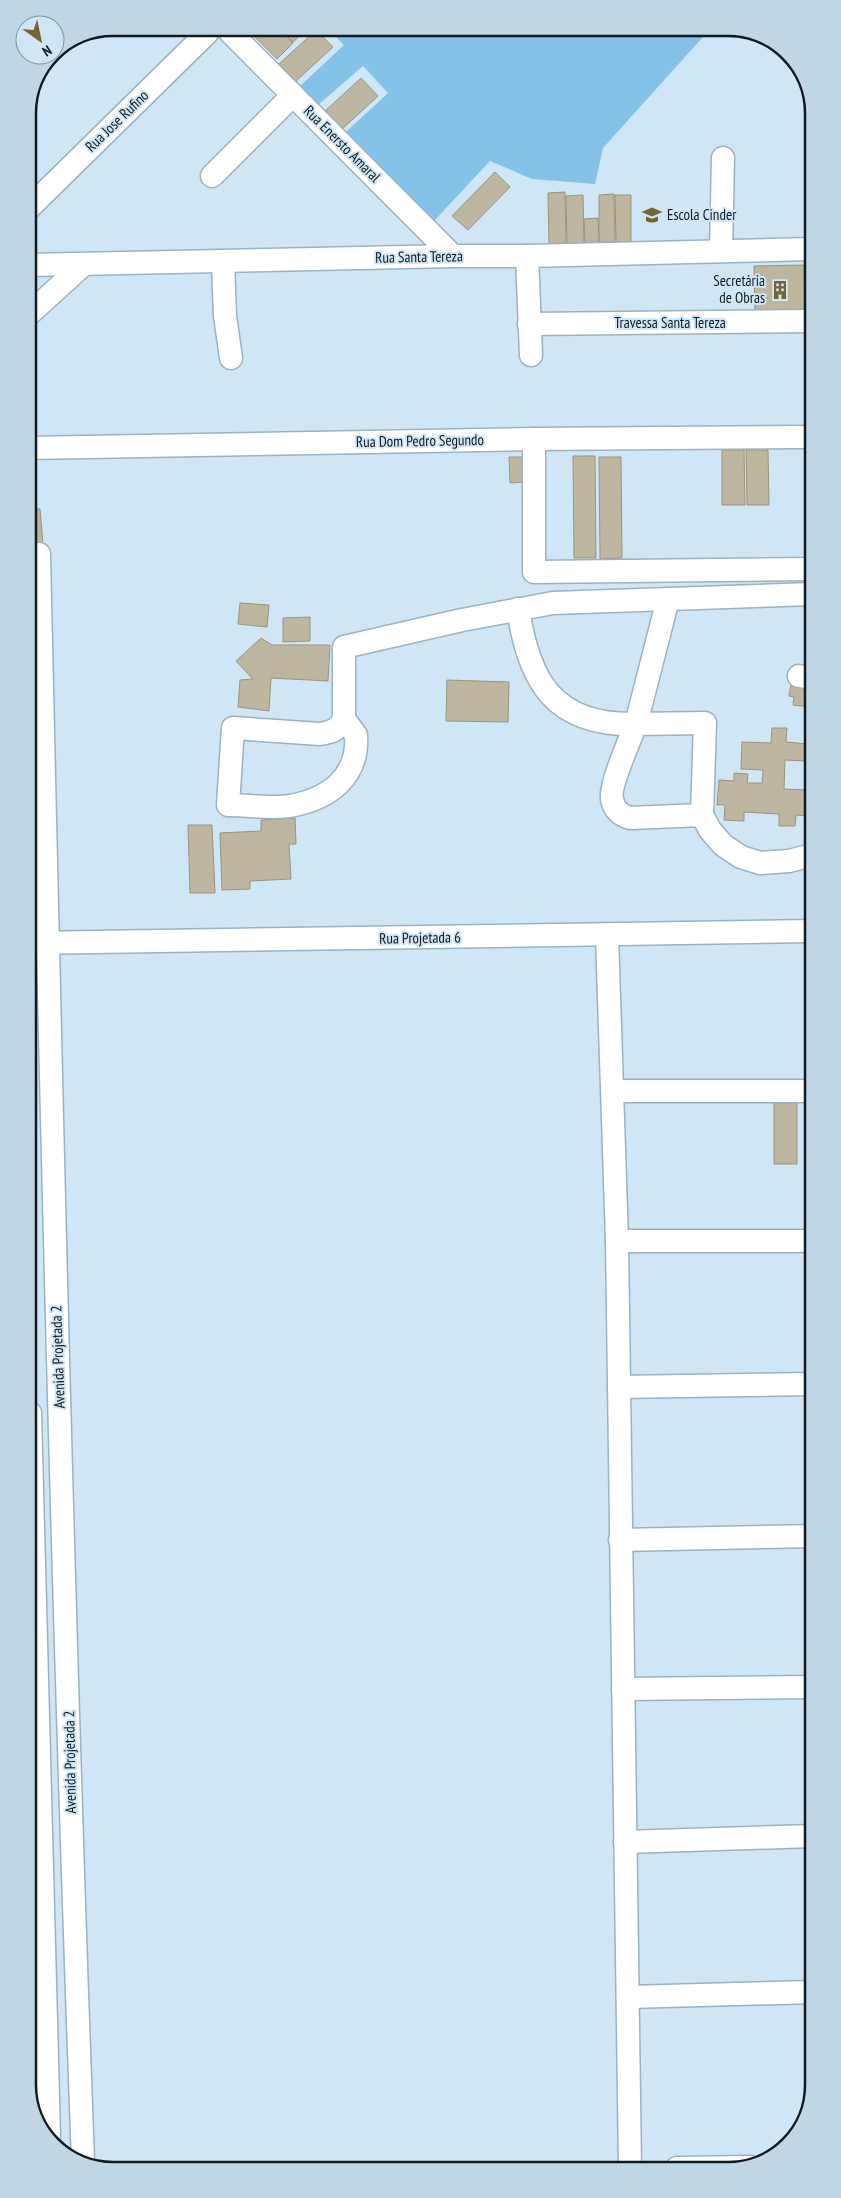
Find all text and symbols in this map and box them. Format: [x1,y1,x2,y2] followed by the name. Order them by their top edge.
[15,15,65,65] north arrow
[39,41,55,61] text: N
[81,86,152,156] street label: Rua Jose Rufino
[300,101,385,186] street label: Rua Enersto Amaral
[641,204,663,226] school or university icon: Escola Cinder
[667,205,737,224] place label: Escola Cinder
[375,246,463,267] street label: Rua Santa Tereza
[713,271,765,307] place label: Secretária de Obras
[769,279,791,301] building icon: Secretária de Obras
[614,313,726,332] street label: Travessa Santa Tereza
[356,430,484,451] street label: Rua Dom Pedro Segundo
[379,927,461,948] street label: Rua Projetada 6
[46,1305,69,1409] street label: Avenida Projetada 2
[59,1710,80,1814] street label: Avenida Projetada 2

